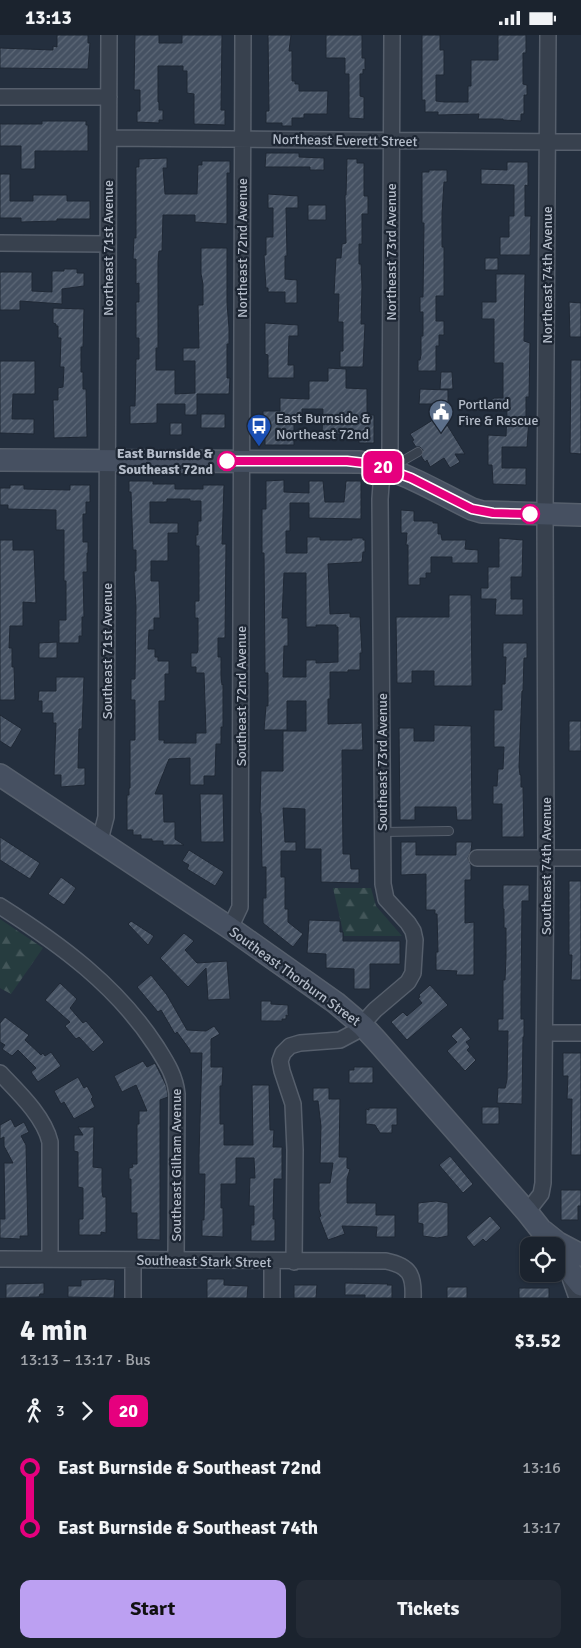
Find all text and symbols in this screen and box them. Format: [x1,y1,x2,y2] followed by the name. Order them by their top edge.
[25,6,72,30] text: 13:13
[272,131,418,150] street label: Northeast Everett Street
[234,178,251,318] street label: Northeast 72nd Avenue
[100,180,117,316] street label: Northeast 71st Avenue
[383,183,400,321] street label: Northeast 73rd Avenue
[539,206,556,344] street label: Northeast 74th Avenue
[458,396,538,429] place label: Portland Fire & Rescue
[428,399,454,433] public building icon: Portland Fire & Rescue
[276,410,370,443] place label: East Burnside & Northeast 72nd
[246,413,272,447] bus stop icon: East Burnside & Northeast 72nd
[117,445,214,478] place label: East Burnside & Southeast 72nd
[217,451,237,471] marker: East Burnside & Southeast 72nd
[360,451,406,483] line badge: 20
[373,456,393,478] text: 20
[520,504,540,524] unlabelled marker
[99,583,116,719] street label: Southeast 71st Avenue
[233,626,250,766] street label: Southeast 72nd Avenue
[374,693,391,831] street label: Southeast 73rd Avenue
[538,797,555,935] street label: Southeast 74th Avenue
[226,923,364,1030] street label: Southeast Thorburn Street
[168,1088,185,1242] street label: Southeast Gilham Avenue
[520,1237,565,1282] map controls
[520,1237,565,1282] button: locate
[136,1252,272,1271] street label: Southeast Stark Street
[20,1314,88,1348] text: 4 min
[515,1329,561,1353] text: $3.52
[20,1350,151,1370] text: 13:13 – 13:17 · Bus
[20,1397,48,1425] icon: walk
[73,1397,101,1425] icon: forward
[119,1400,138,1422] text: 20
[56,1401,65,1421] text: 3
[58,1456,321,1480] text: East Burnside & Southeast 72nd
[522,1458,561,1478] text: 13:16
[58,1516,318,1540] text: East Burnside & Southeast 74th
[522,1518,561,1538] text: 13:17
[20,1580,286,1638] button: Start
[296,1580,561,1638] button: Tickets

